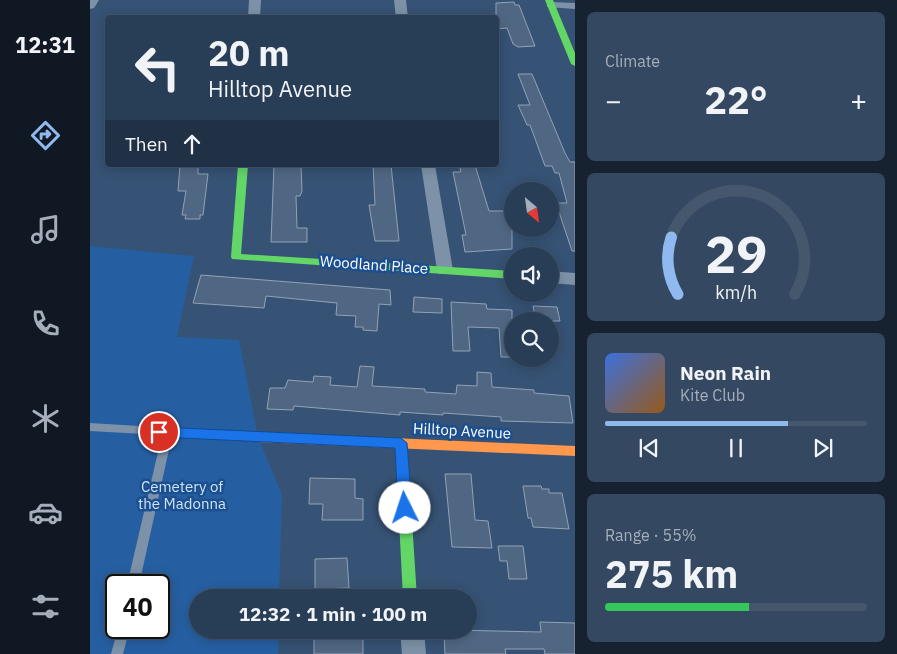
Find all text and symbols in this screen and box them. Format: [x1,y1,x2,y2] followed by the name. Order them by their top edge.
[15,30,75,59] text: 12:31
[208,30,290,76] text: 20 m
[125,35,190,100] icon: left
[605,51,660,71] text: Climate
[208,74,352,103] text: Hilltop Avenue
[704,75,768,124] text: 22°
[605,82,622,119] text: −
[850,82,867,119] text: +
[28,118,63,153] icon: directions
[178,130,206,158] icon: ahead
[125,132,168,156] text: Then
[504,182,559,238] north arrow
[504,182,559,367] map controls
[28,212,63,247] icon: music
[705,220,767,287] text: 29
[504,247,559,302] button: sound
[319,251,429,278] street label: Woodland Place
[715,281,757,304] text: km/h
[28,306,63,341] icon: phone
[504,312,559,367] button: search
[680,361,771,385] text: Neon Rain
[680,385,745,405] text: Kite Club
[28,401,63,436] icon: climate
[138,411,180,453] pin
[145,418,173,446] icon: arrive
[412,418,512,443] street label: Hilltop Avenue
[635,434,663,462] icon: previous
[722,434,750,462] icon: pause
[809,434,837,462] icon: next
[138,477,226,513] park label: Cemetery of the Madonna
[378,481,430,533] position arrow
[28,495,63,530] icon: car
[605,525,697,545] text: Range · 55%
[605,549,738,598] text: 275 km
[105,574,170,639] speed limit sign: 40
[28,589,63,624] icon: filters
[239,602,427,626] text: 12:32 · 1 min · 100 m

